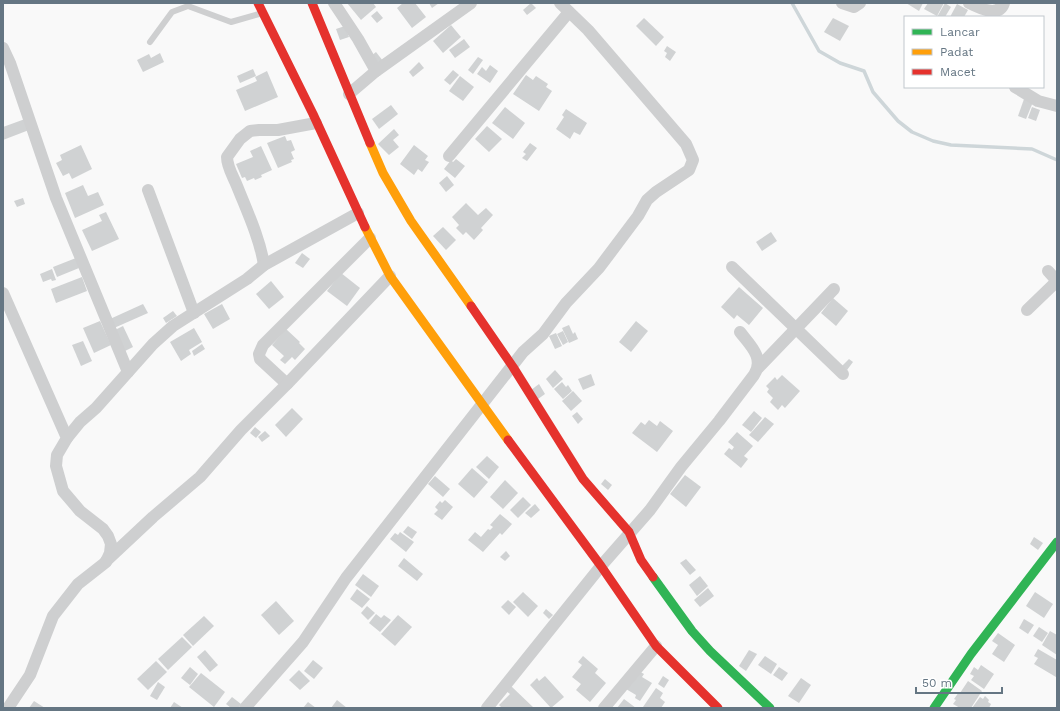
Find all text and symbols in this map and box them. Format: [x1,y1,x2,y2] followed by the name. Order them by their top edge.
[904,16,1044,88] legend
[940,25,980,39] text: Lancar
[940,45,973,59] text: Padat
[940,65,975,79] text: Macet
[916,669,1002,695] scale bar
[922,676,952,690] text: 50 m

